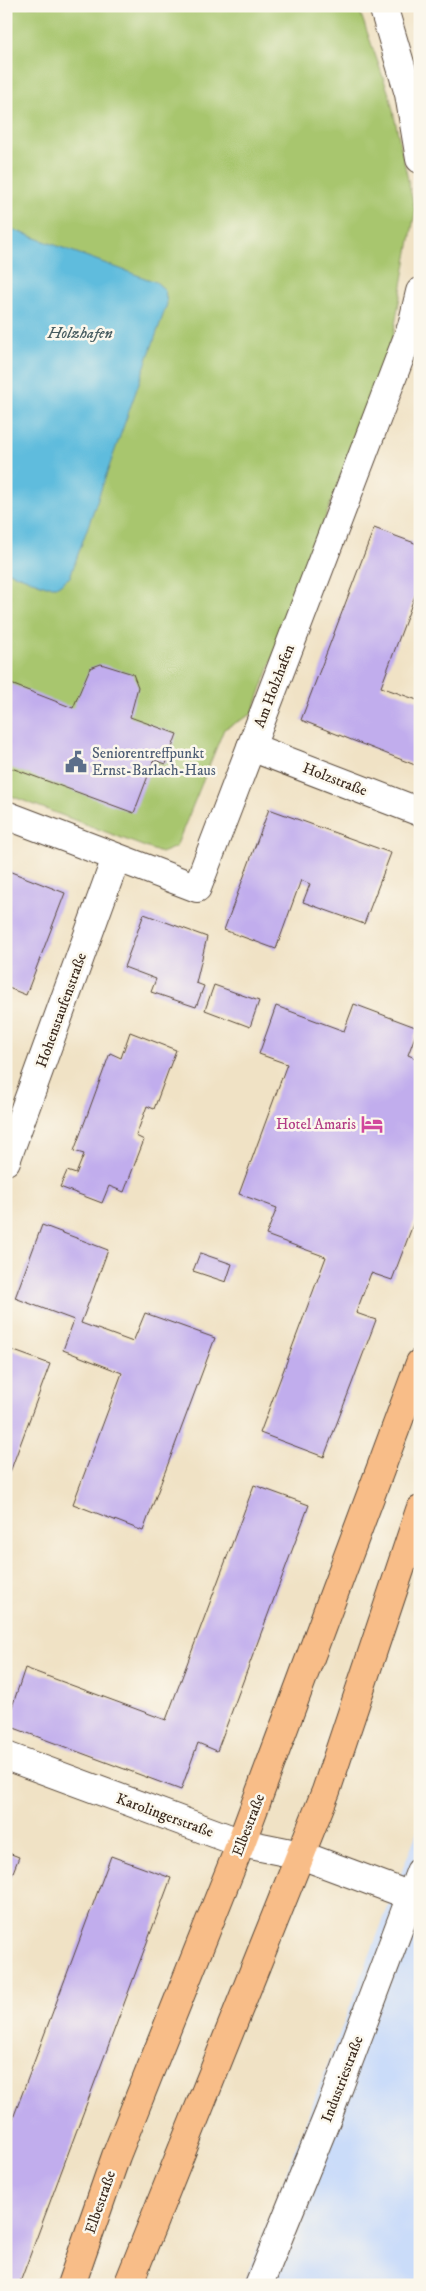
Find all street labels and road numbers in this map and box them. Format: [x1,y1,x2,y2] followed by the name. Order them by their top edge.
[250,642,299,731] street label: Am Holzhafen
[300,758,370,800] street label: Holzstraße
[32,950,91,1070] street label: Hohenstaufenstraße
[114,1789,216,1842] street label: Karolingerstraße
[228,1791,269,1859] street label: Elbestraße
[317,2033,368,2125] street label: Industriestraße
[81,2168,120,2236] street label: Elbestraße

